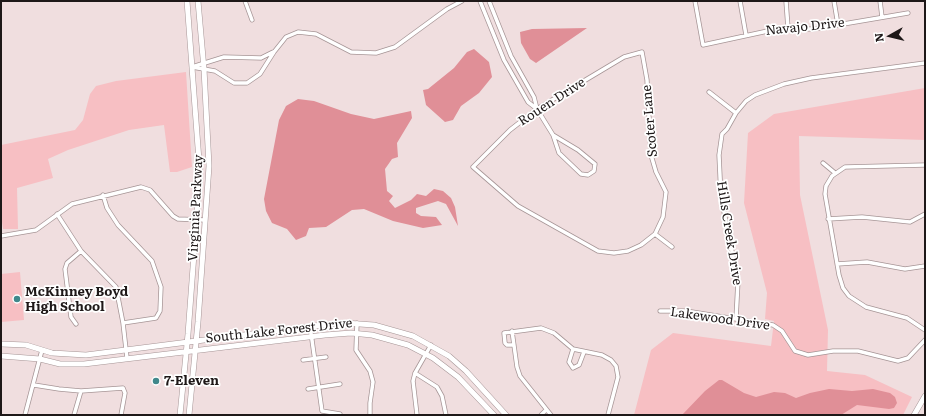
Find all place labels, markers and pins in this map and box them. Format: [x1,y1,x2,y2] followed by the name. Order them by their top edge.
[25,284,128,315] place label: McKinney Boyd High School
[12,294,22,304] marker: McKinney Boyd High School
[164,373,219,389] place label: 7-Eleven
[151,376,161,386] marker: 7-Eleven

